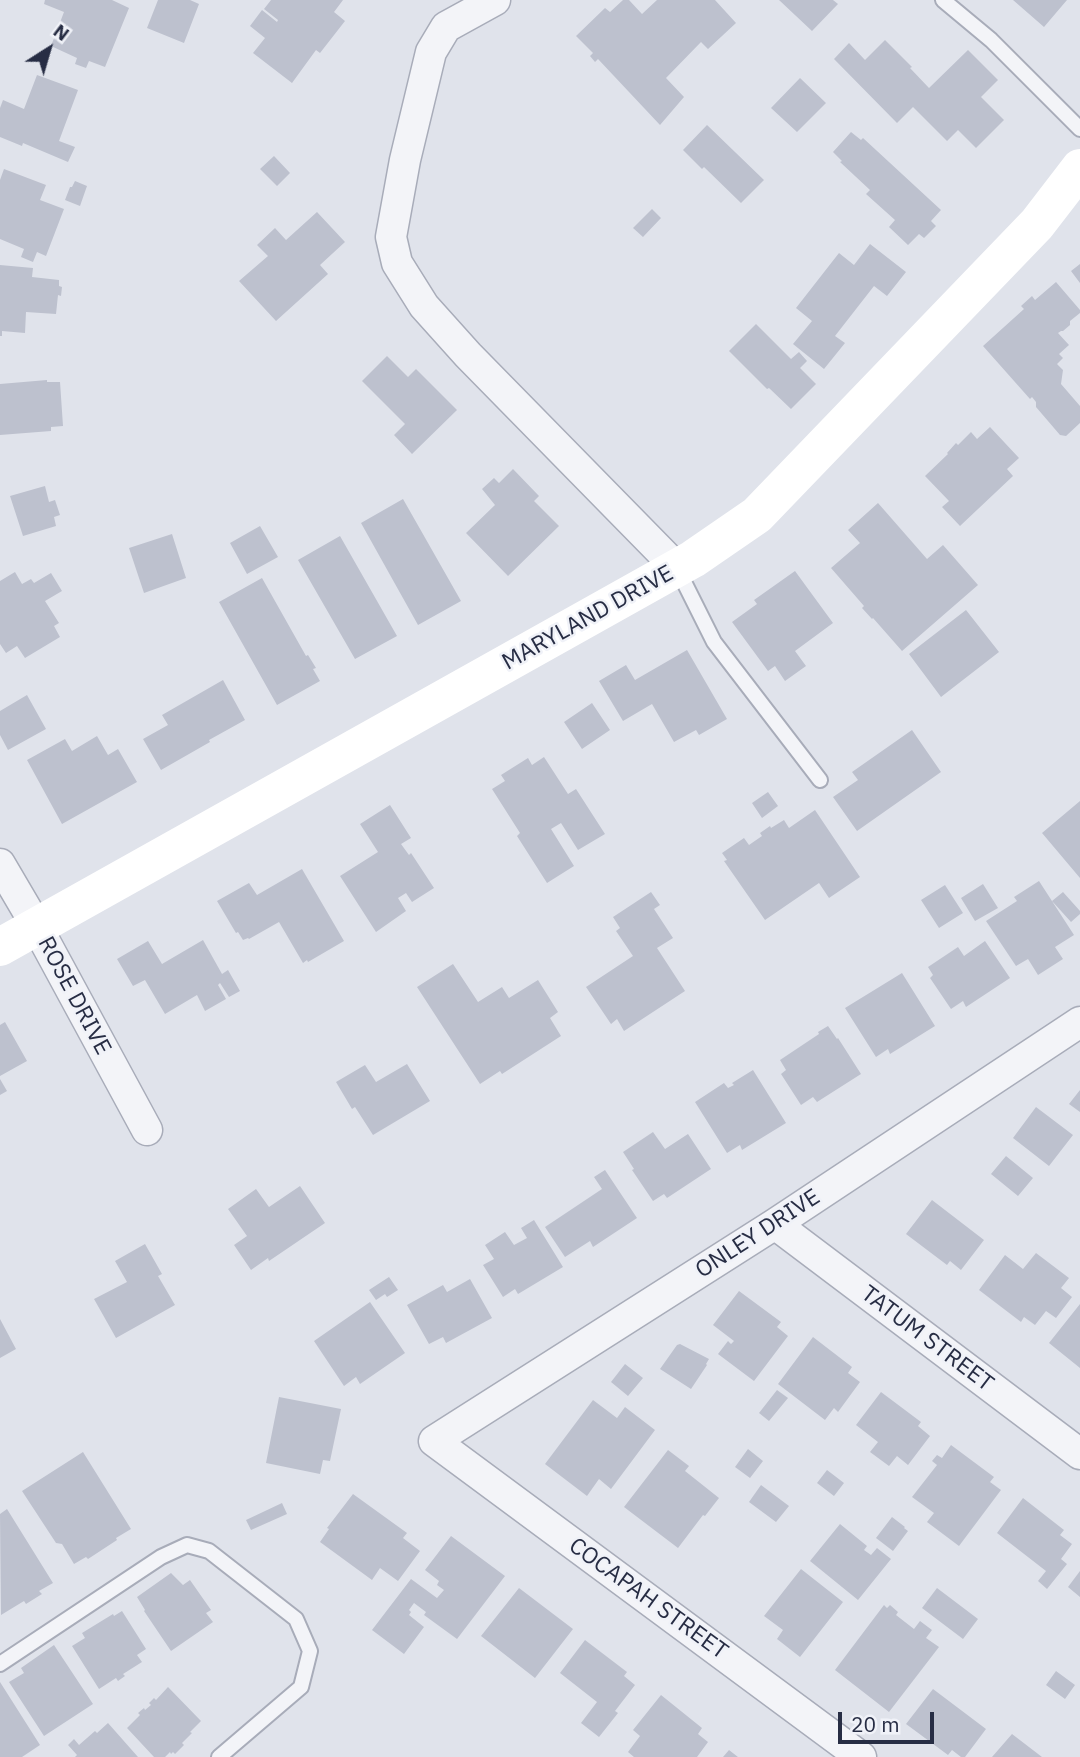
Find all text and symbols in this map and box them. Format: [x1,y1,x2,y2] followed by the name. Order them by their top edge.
[14,14,84,84] north arrow
[49,18,74,46] text: N
[498,559,678,677] street label: MARYLAND DRIVE
[31,932,117,1060] street label: ROSE DRIVE
[691,1184,825,1284] street label: ONLEY DRIVE
[855,1280,999,1398] street label: TATUM STREET
[563,1532,733,1666] street label: COCAPAH STREET
[842,1698,938,1742] scale bar
[851,1710,900,1738] text: 20 m

